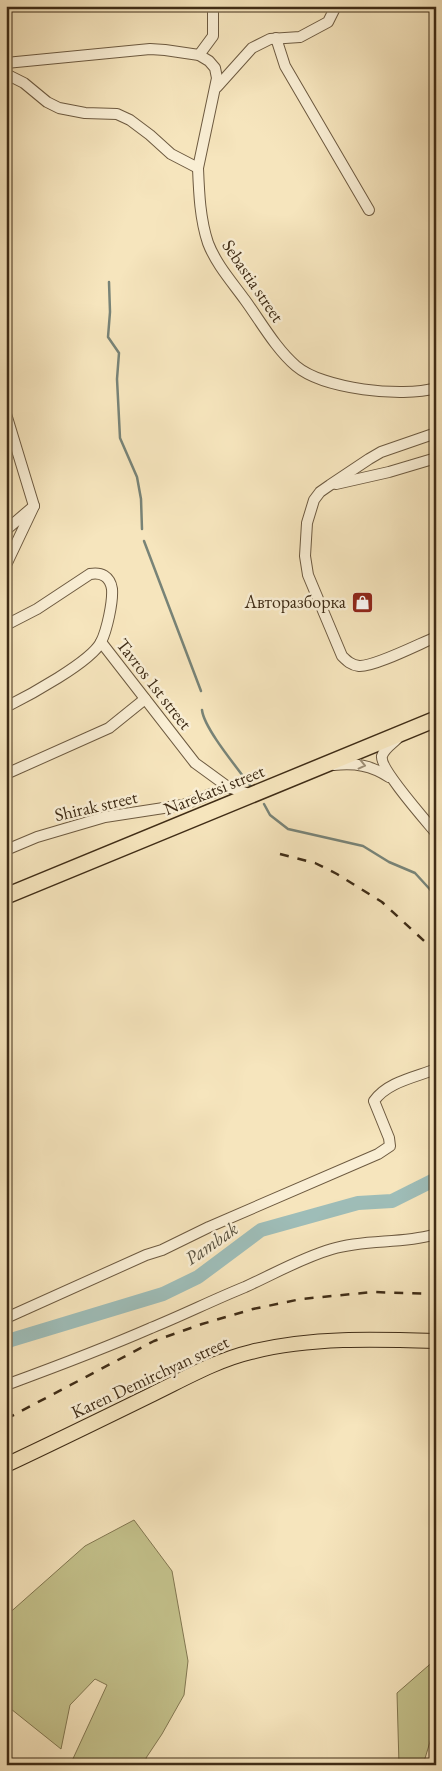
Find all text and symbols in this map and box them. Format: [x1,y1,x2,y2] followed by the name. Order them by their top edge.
[217,235,290,327] street label: Sebastia street
[243,590,347,613] place label: Авторазборка
[350,590,374,614] shop icon: Авторазборка
[111,633,197,734] street label: Tavros 1st street
[160,759,268,820] street label: Narekatsi street
[357,759,366,770] one-way arrow
[52,785,140,826] street label: Shirak street
[180,1216,243,1271] water label: Pambak
[67,1330,233,1423] street label: Karen Demirchyan street

